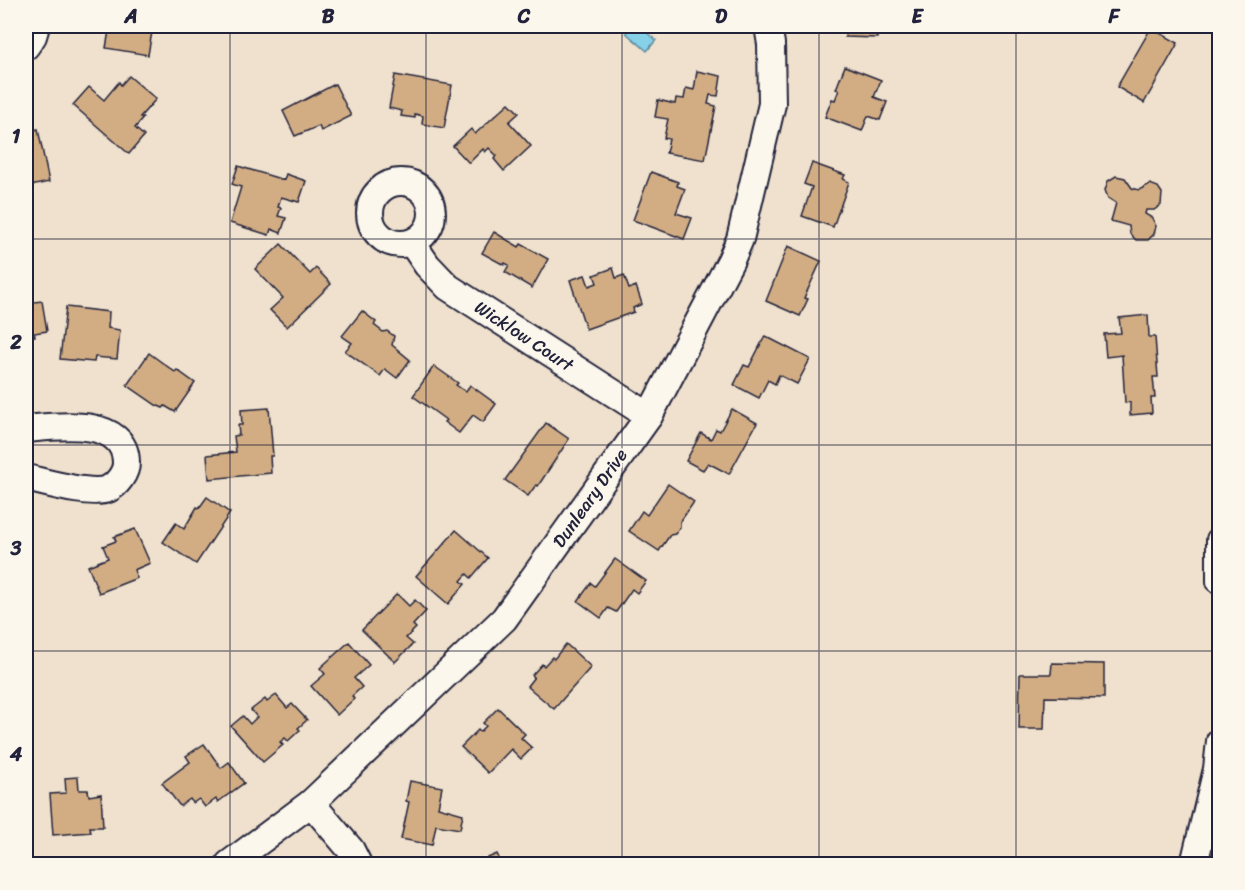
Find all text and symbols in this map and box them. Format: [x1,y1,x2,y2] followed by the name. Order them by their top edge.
[123,0,138,34] text: A
[322,0,335,34] text: B
[517,0,531,34] text: C
[715,0,728,34] text: D
[911,0,924,34] text: E
[1108,0,1121,34] text: F
[12,119,21,154] text: 1
[468,292,581,381] street label: Wicklow Court
[9,325,22,360] text: 2
[544,441,636,555] street label: Dunleary Drive
[10,531,22,566] text: 3
[9,737,23,772] text: 4

